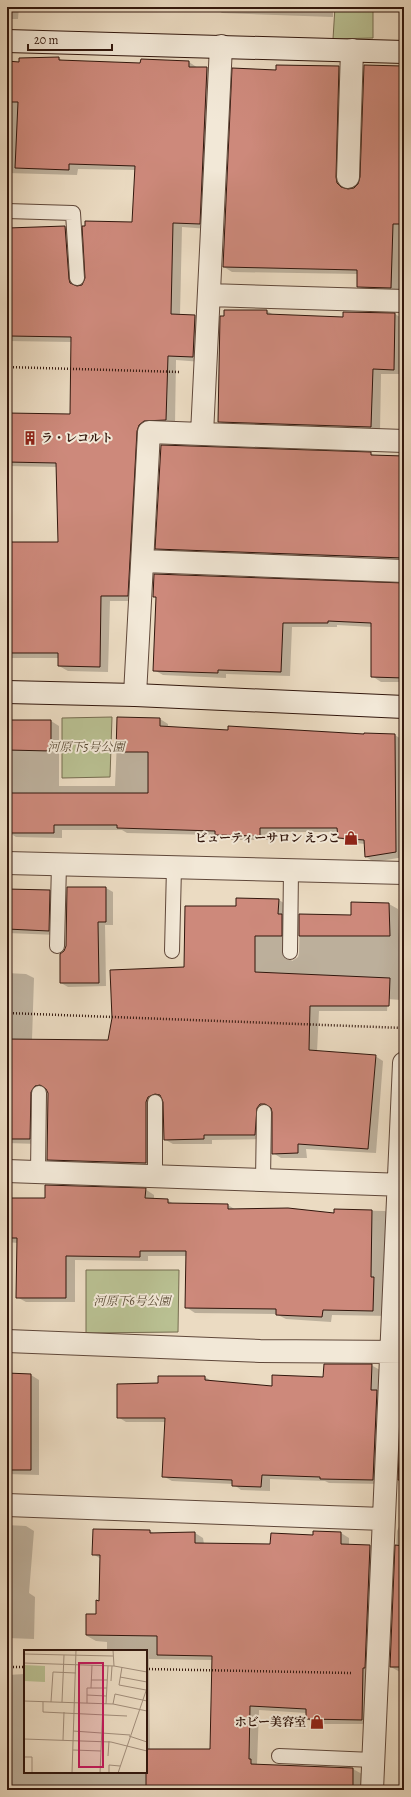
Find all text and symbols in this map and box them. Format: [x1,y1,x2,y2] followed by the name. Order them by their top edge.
[28,26,112,52] scale bar
[34,32,58,48] text: 20 m
[22,430,38,446] building icon: ラ・レコルト
[41,430,113,446] place label: ラ・レコルト
[48,739,126,755] park label: 河原下5号公園
[195,830,340,846] place label: ビューティーサロン えつこ
[343,830,359,846] shop icon: ビューティーサロン えつこ
[93,1293,173,1309] park label: 河原下6号公園
[24,1650,147,1773] inset map
[234,1714,306,1730] place label: ホビー美容室
[309,1714,325,1730] shop icon: ホビー美容室

